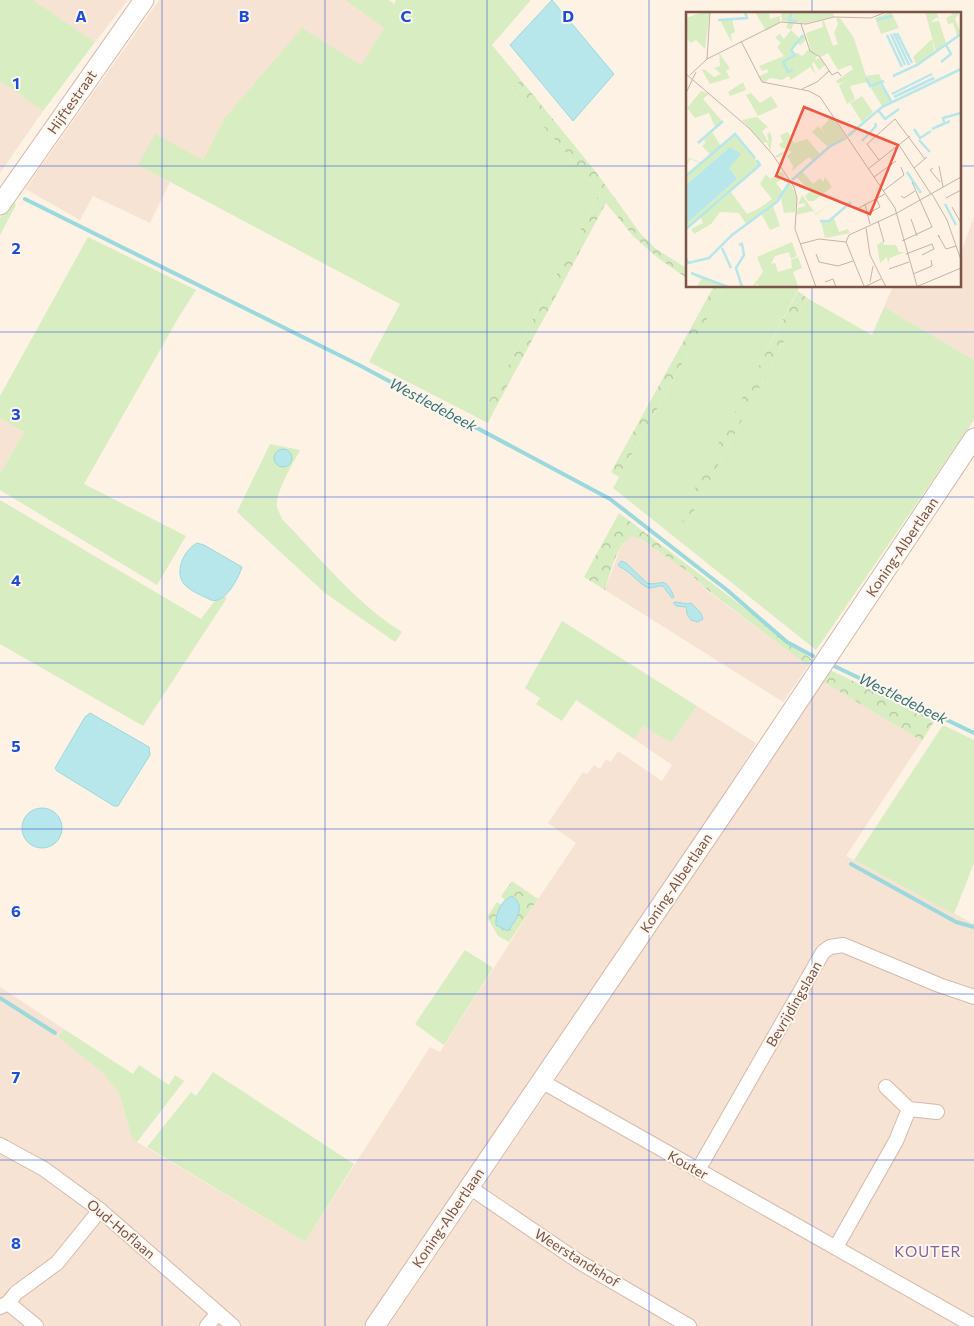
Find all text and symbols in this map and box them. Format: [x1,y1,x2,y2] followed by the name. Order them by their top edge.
[75,6,87,25] text: A
[239,6,250,25] text: B
[401,6,412,25] text: C
[562,6,574,25] text: D
[686,12,962,288] inset map
[43,66,100,137] street label: Hijftestraat
[12,73,20,92] text: 1
[11,238,21,257] text: 2
[387,374,481,435] water label: Westledebeek
[11,404,21,423] text: 3
[862,494,941,600] street label: Koning-Albertlaan
[11,570,21,589] text: 4
[856,669,951,728] water label: Westledebeek
[11,736,21,755] text: 5
[636,830,715,936] street label: Koning-Albertlaan
[11,901,21,920] text: 6
[762,958,825,1050] street label: Bevrijdingslaan
[12,1067,21,1086] text: 7
[665,1147,712,1183] street label: Kouter
[408,1165,487,1271] street label: Koning-Albertlaan
[84,1195,159,1262] street label: Oud-Hoflaan
[532,1225,623,1291] street label: Weerstandshof
[11,1233,21,1252] text: 8
[894,1242,962,1260] district label: KOUTER

